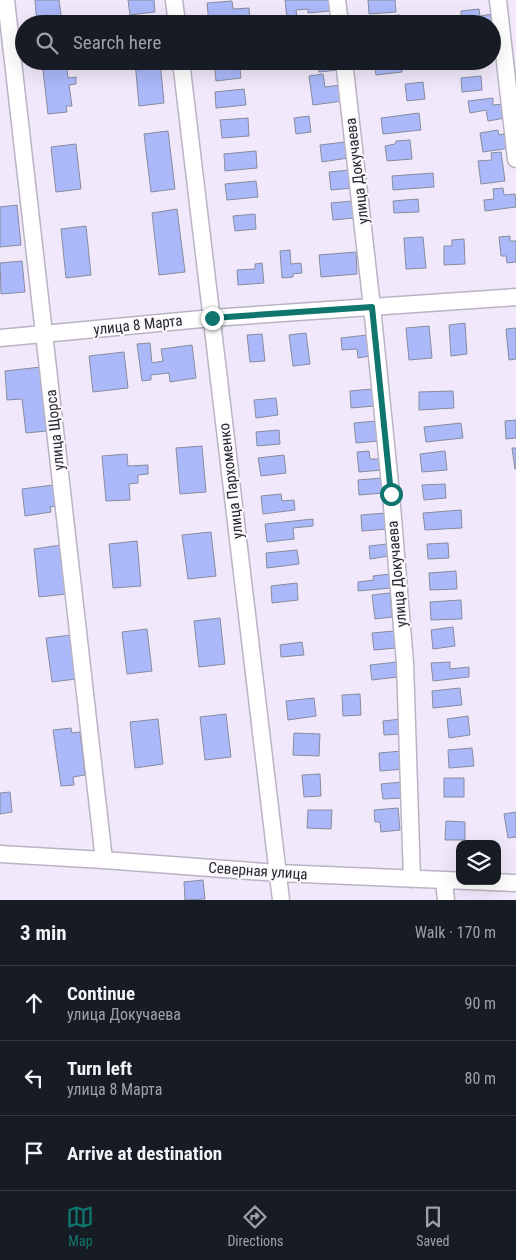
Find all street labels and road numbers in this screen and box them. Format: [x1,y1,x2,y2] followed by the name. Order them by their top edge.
[342,117,372,225] street label: улица Докучаева
[93,311,183,339] street label: улица 8 Марта
[42,389,68,471] street label: улица Щорса
[215,422,247,540] street label: улица Пархоменко
[383,520,411,628] street label: улица Докучаева
[208,859,308,883] street label: Северная улица

